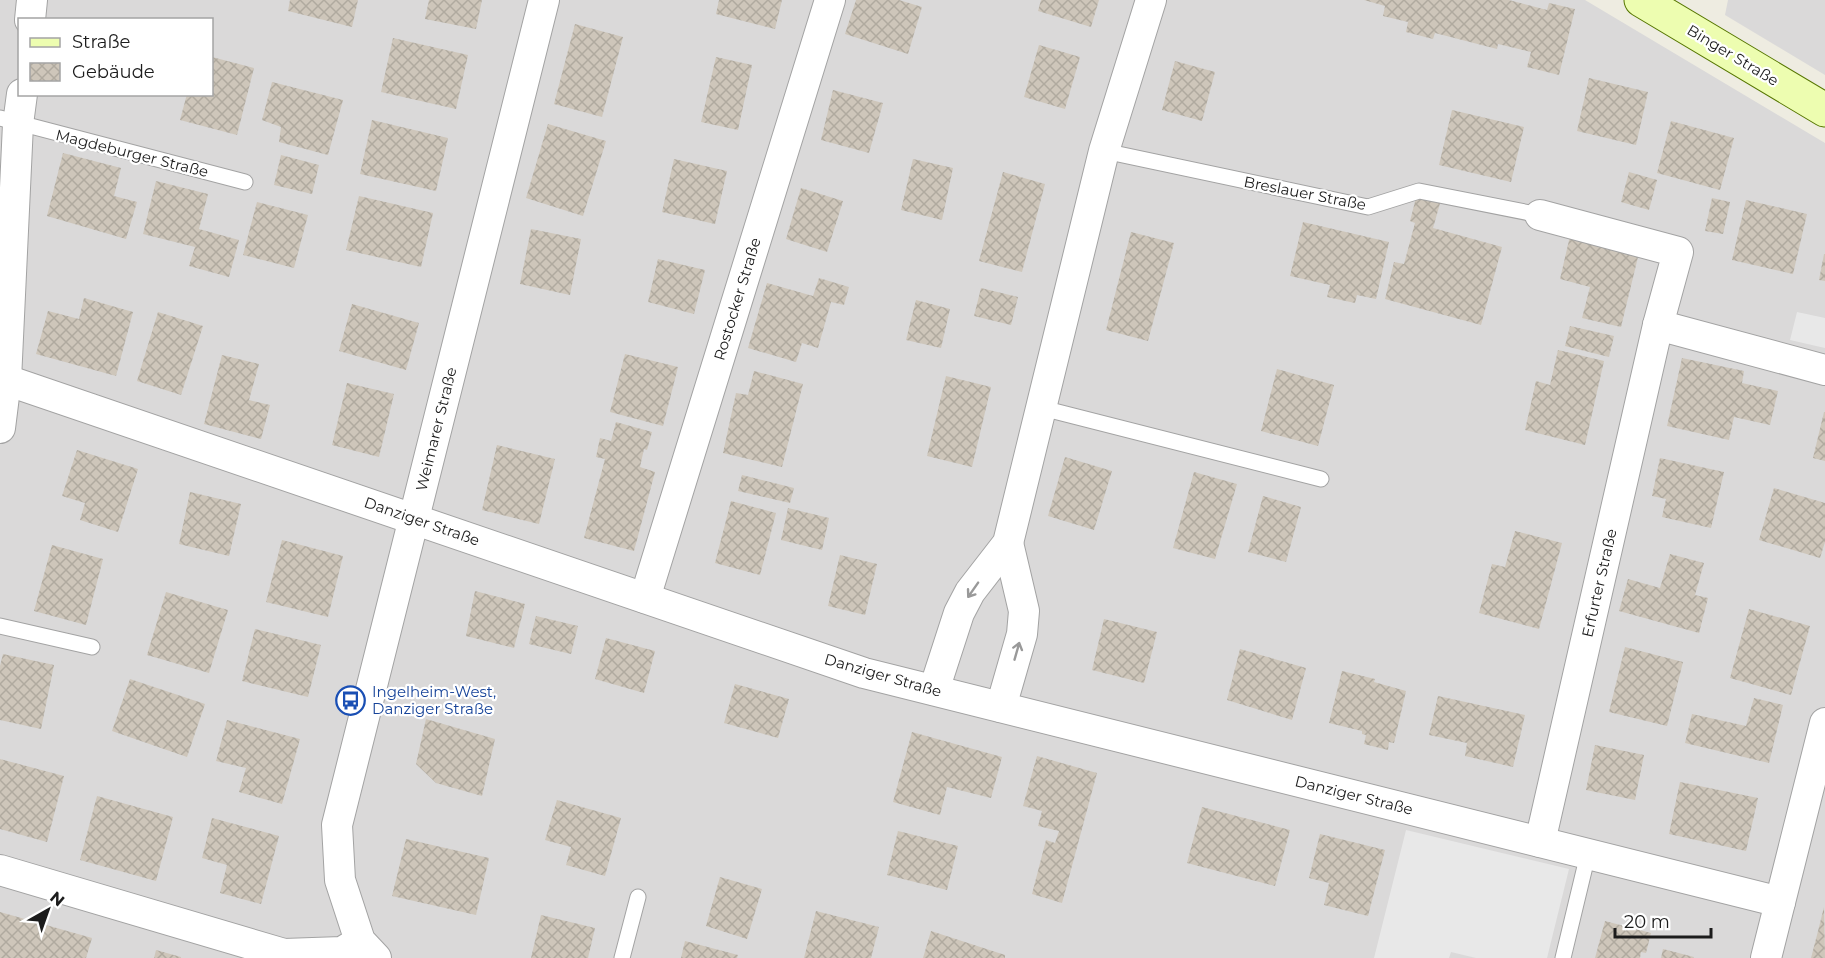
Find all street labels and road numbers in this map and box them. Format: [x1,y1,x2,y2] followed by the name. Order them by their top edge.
[1684,20,1782,90] street label: Binger Straße
[54,125,210,181] street label: Magdeburger Straße
[1242,172,1368,214] street label: Breslauer Straße
[709,235,765,363] street label: Rostocker Straße
[411,365,461,493] street label: Weimarer Straße
[362,492,482,550] street label: Danziger Straße
[1577,527,1621,639] street label: Erfurter Straße
[822,649,944,701] street label: Danziger Straße
[1293,771,1415,819] street label: Danziger Straße

